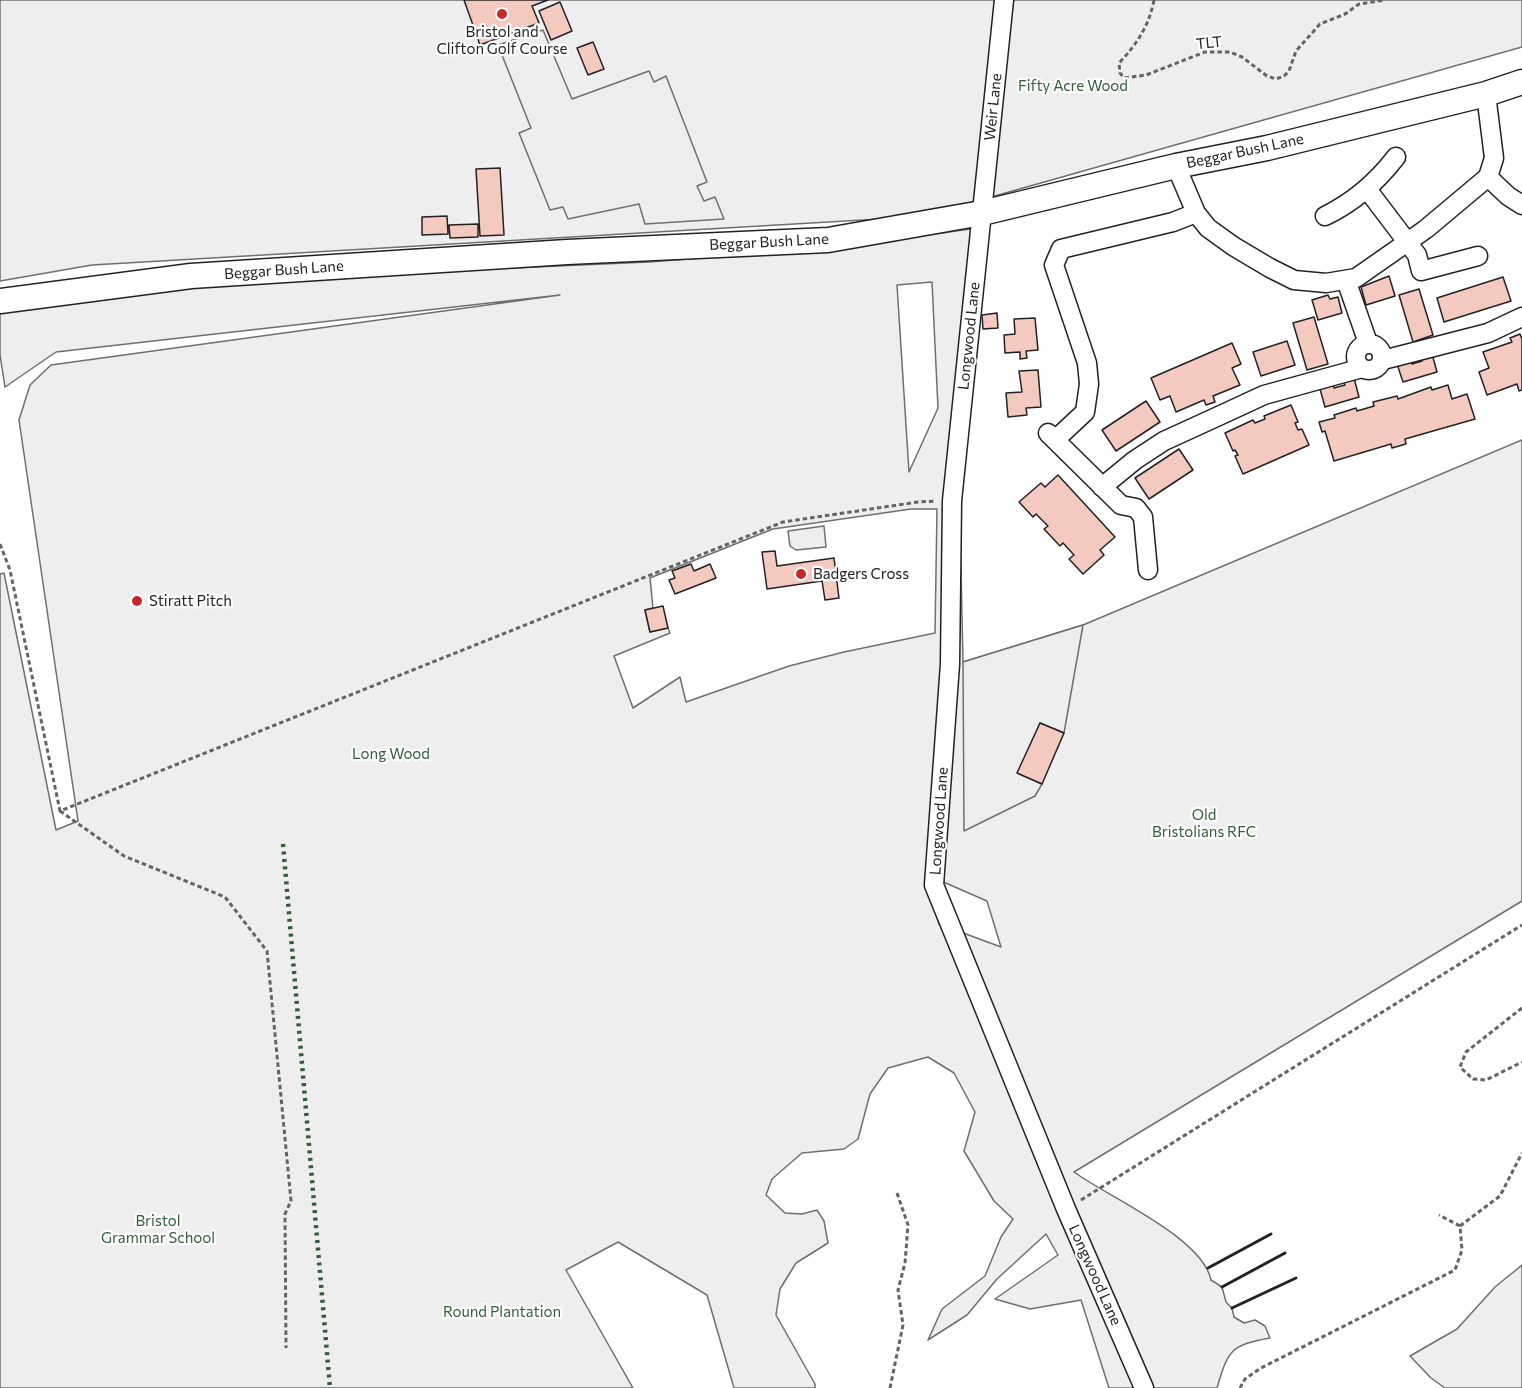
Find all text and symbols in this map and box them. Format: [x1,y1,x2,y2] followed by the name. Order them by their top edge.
[495,7,509,21] marker: Bristol and Clifton Golf Course
[437,23,567,58] place label: Bristol and Clifton Golf Course
[1195,33,1223,53] street label: TLT
[981,72,1005,142] street label: Weir Lane
[1018,77,1128,95] park label: Fifty Acre Wood
[1185,130,1305,172] street label: Beggar Bush Lane
[709,230,829,254] street label: Beggar Bush Lane
[224,257,344,283] street label: Beggar Bush Lane
[954,281,984,391] street label: Longwood Lane
[813,565,909,583] place label: Badgers Cross
[794,567,808,581] marker: Badgers Cross
[149,592,232,610] place label: Stiratt Pitch
[130,594,144,608] marker: Stiratt Pitch
[352,745,430,763] park label: Long Wood
[926,766,952,876] street label: Longwood Lane
[1152,806,1256,841] park label: Old Bristolians RFC
[101,1212,215,1247] park label: Bristol Grammar School
[1065,1222,1125,1328] street label: Longwood Lane
[443,1303,561,1321] park label: Round Plantation

